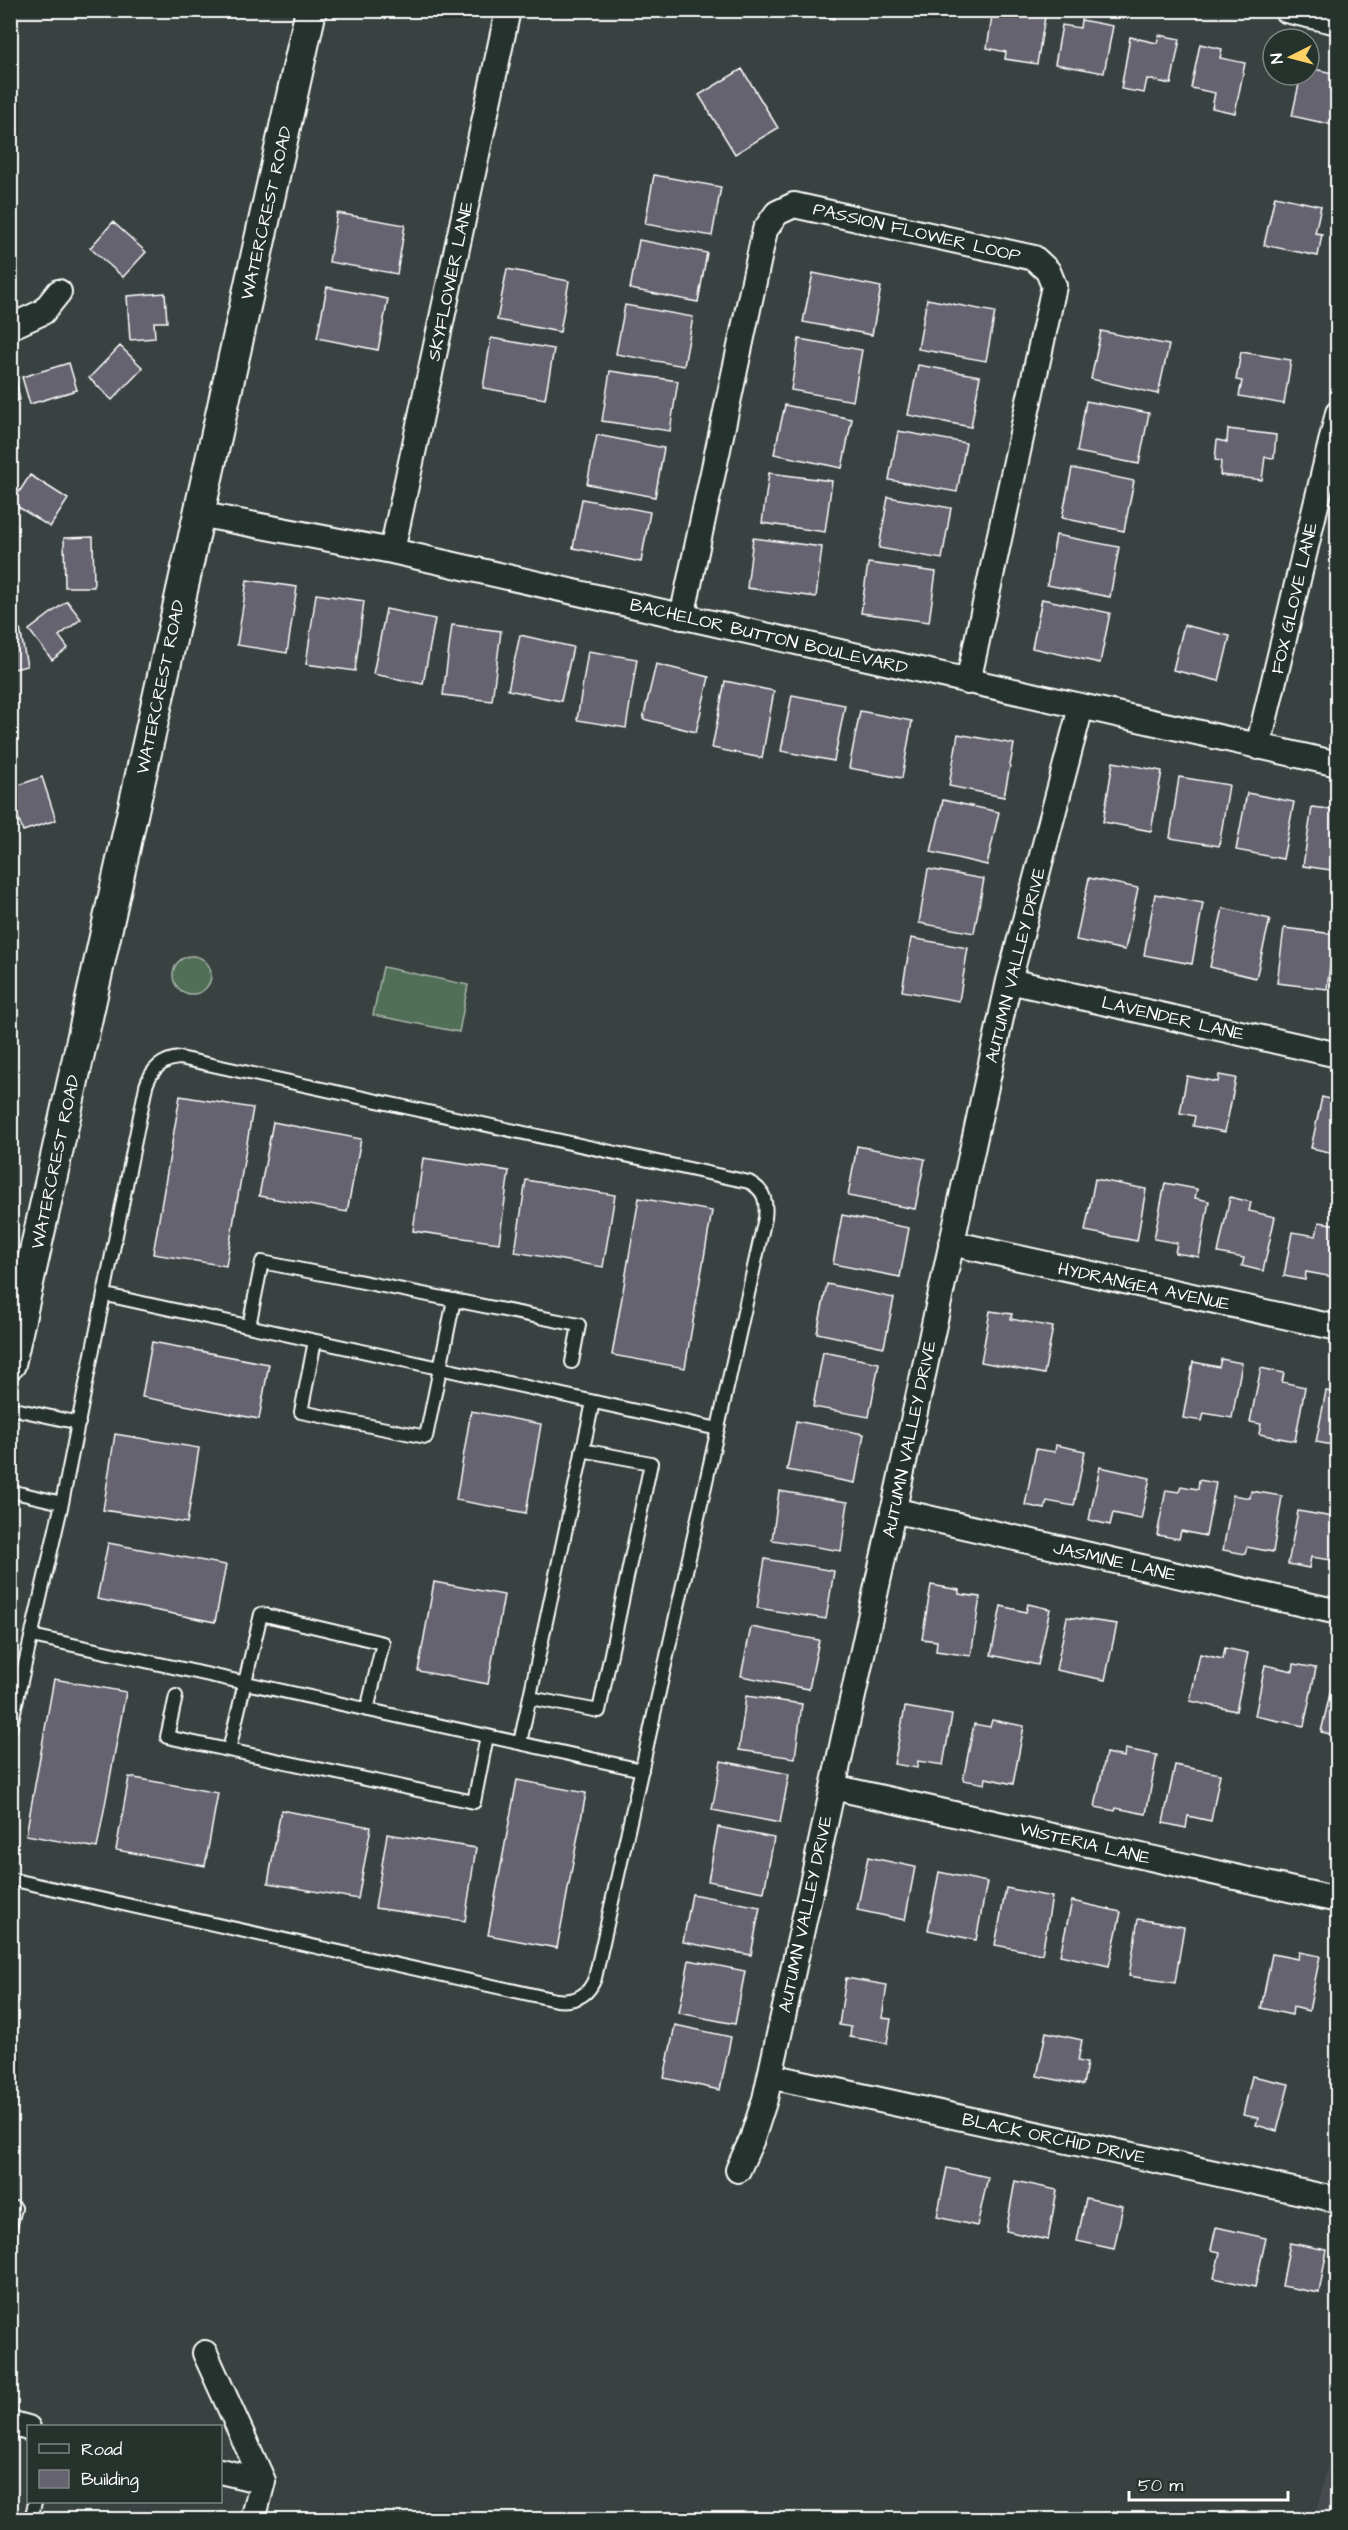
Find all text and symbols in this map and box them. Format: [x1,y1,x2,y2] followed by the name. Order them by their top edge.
[1261,27,1321,87] north arrow
[1266,52,1289,65] text: N
[234,124,299,302] street label: WATERCREST ROAD
[811,196,1024,269] street label: PASSION FLOWER LOOP
[421,199,480,363] street label: SKYFLOWER LANE
[1265,520,1324,676] street label: FOX GLOVE LANE
[627,592,911,681] street label: BACHELOR BUTTON BOULEVARD
[130,597,191,776] street label: WATERCREST ROAD
[979,864,1052,1066] street label: AUTUMN VALLEY DRIVE
[1099,990,1247,1047] street label: LAVENDER LANE
[25,1072,86,1251] street label: WATERCREST ROAD
[1056,1256,1233,1317] street label: HYDRANGEA AVENUE
[876,1338,943,1540] street label: AUTUMN VALLEY DRIVE
[1051,1535,1179,1588] street label: JASMINE LANE
[772,1813,839,2015] street label: AUTUMN VALLEY DRIVE
[1017,1816,1153,1871] street label: WISTERIA LANE
[960,2107,1148,2170] street label: BLACK ORCHID DRIVE
[27,2425,222,2503] legend
[81,2437,122,2462] text: Road
[1129,2464,1288,2502] scale bar
[81,2467,139,2493] text: Building
[1138,2473,1183,2498] text: 50 m

